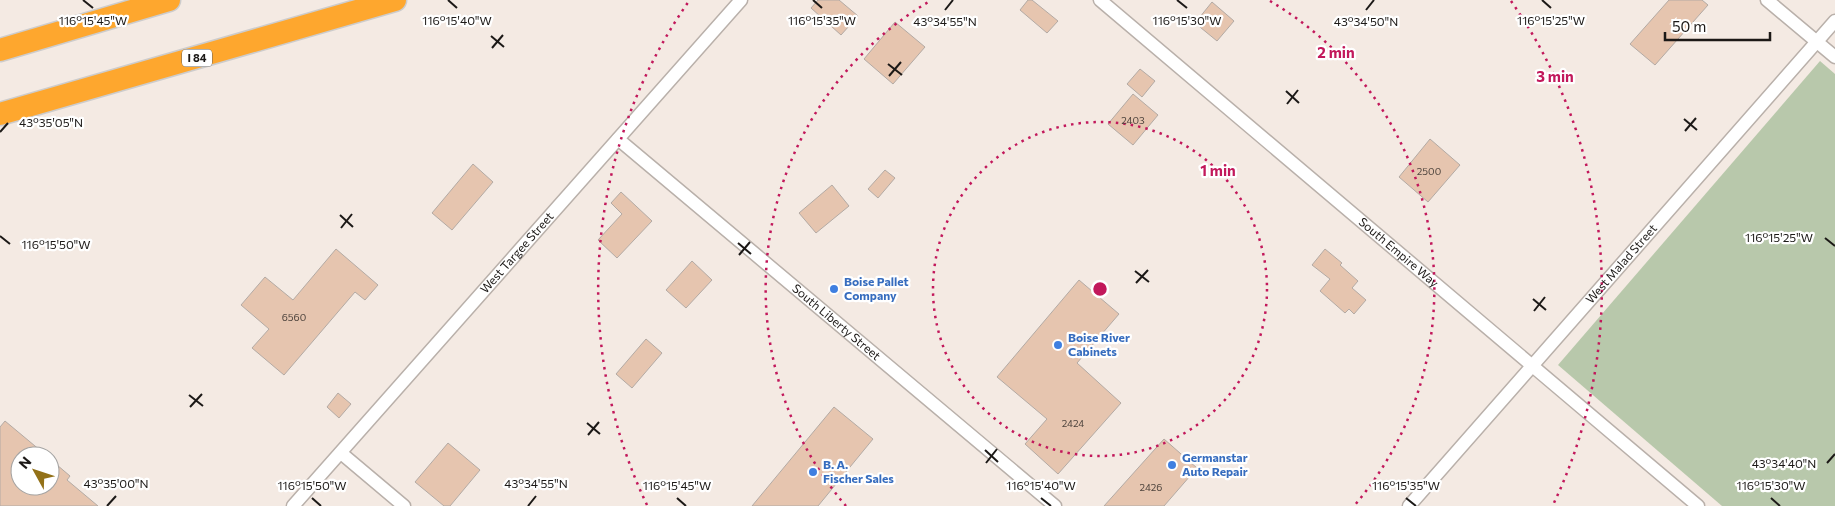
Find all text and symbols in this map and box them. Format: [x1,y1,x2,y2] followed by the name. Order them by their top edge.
[1665,10,1770,42] scale bar
[59,13,127,27] text: 116°15'45"W
[422,13,492,27] text: 116°15'40"W
[788,13,856,27] text: 116°15'35"W
[1153,13,1222,27] text: 116°15'30"W
[1517,13,1585,27] text: 116°15'25"W
[913,14,977,28] text: 43°34'55"N
[1334,14,1398,28] text: 43°34'50"N
[1672,17,1706,35] text: 50 m
[1317,43,1355,61] text: 2 min
[182,49,212,66] road number: I 84
[1536,67,1574,85] text: 3 min
[1121,114,1145,126] house number: 2403
[19,115,83,129] text: 43°35'05"N
[1200,161,1236,179] text: 1 min
[1417,165,1441,177] house number: 2500
[477,209,556,296] street label: West Targee Street
[1356,214,1442,289] street label: South Empire Way
[1582,221,1659,306] street label: West Malad Street
[1745,230,1813,244] text: 116°15'25"W
[21,237,91,251] text: 116°15'50"W
[844,274,909,302] place label: Boise Pallet Company
[1091,280,1109,298] centre of rings
[790,281,884,363] street label: South Liberty Street
[828,283,840,295] marker: Boise Pallet Company
[282,311,306,323] house number: 6560
[1068,330,1130,358] place label: Boise River Cabinets
[1052,339,1064,351] marker: Boise River Cabinets
[1062,417,1084,429] house number: 2424
[10,446,60,496] north arrow
[1182,450,1248,478] place label: Germanstar Auto Repair
[15,453,35,472] text: N
[1752,456,1816,470] text: 43°34'40"N
[823,457,894,485] place label: B. A. Fischer Sales
[1166,459,1178,471] marker: Germanstar Auto Repair
[807,466,819,478] marker: B. A. Fischer Sales
[84,476,149,490] text: 43°35'00"N
[504,476,568,490] text: 43°34'55"N
[277,478,347,492] text: 116°15'50"W
[643,478,711,492] text: 116°15'45"W
[1006,478,1076,492] text: 116°15'40"W
[1372,478,1440,492] text: 116°15'35"W
[1737,478,1806,492] text: 116°15'30"W
[1140,481,1162,493] house number: 2426

